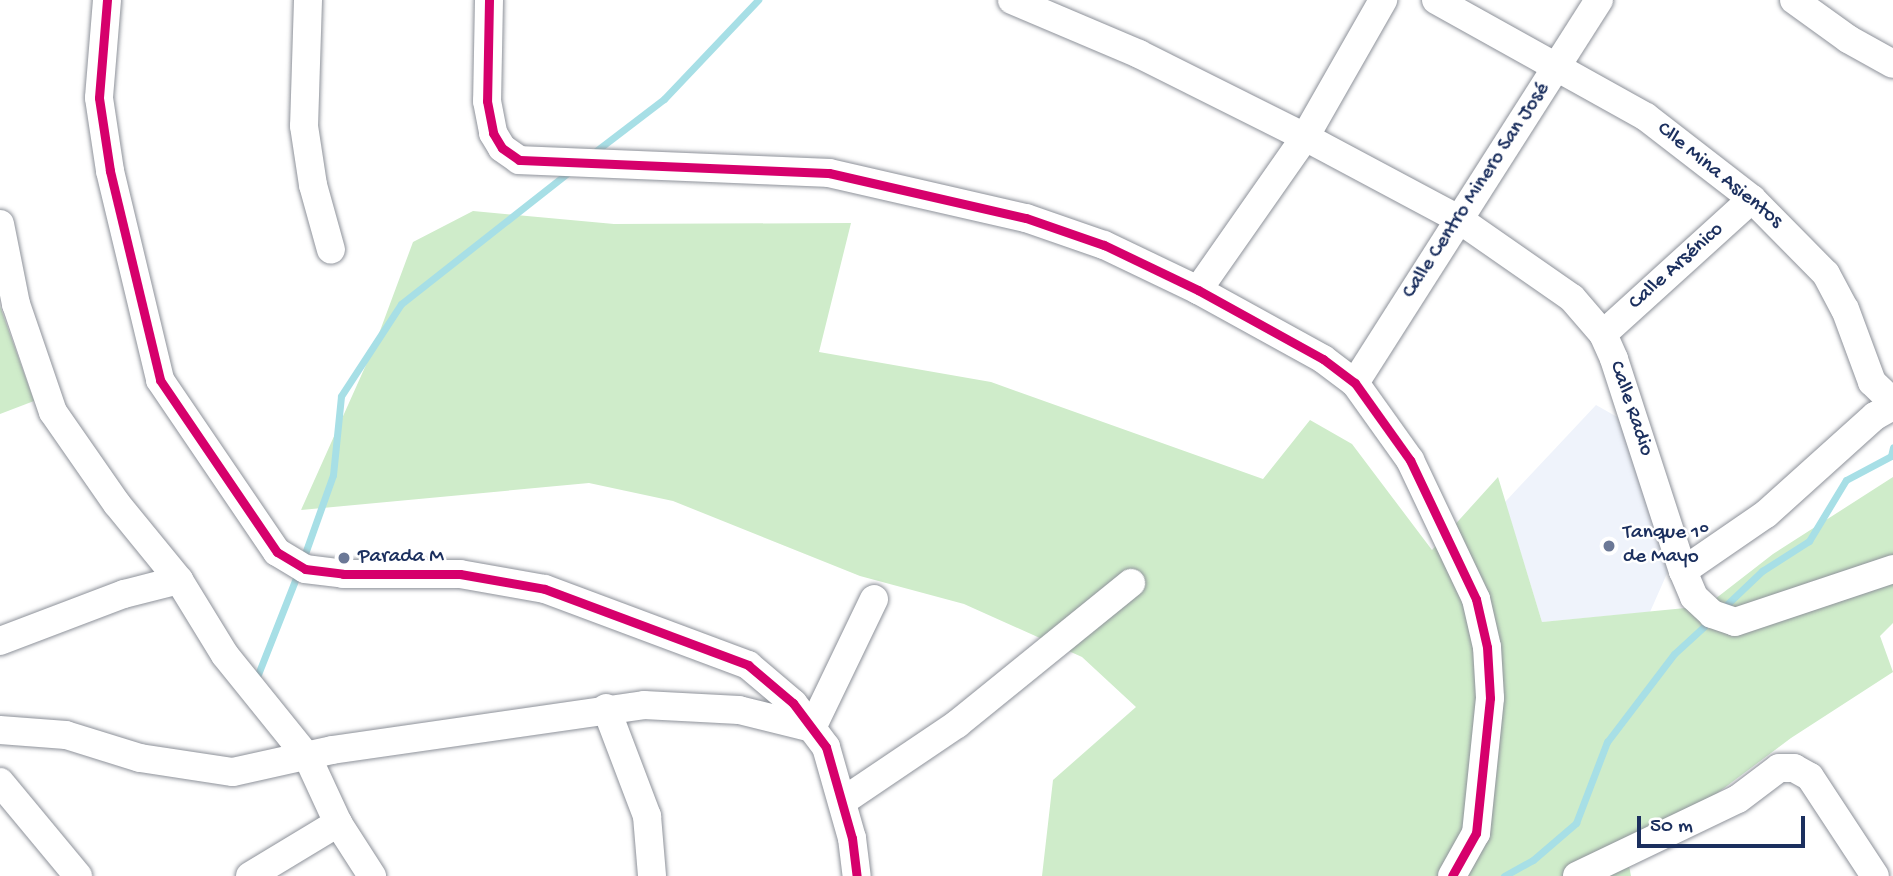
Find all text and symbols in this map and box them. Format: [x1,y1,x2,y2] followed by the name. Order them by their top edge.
[1398,78,1556,304] street label: Calle Centro Minero San José
[1651,117,1787,235] street label: Clle Mina Asientos
[1624,218,1730,316] street label: Calle Arsénico
[1602,358,1658,460] street label: Calle Radio
[1623,521,1709,571] place label: Tanque 1° de Mayo
[1601,538,1617,554] marker: Tanque 1° de Mayo
[358,545,444,571] place label: Parada M
[336,550,352,566] marker: Parada M
[1641,802,1809,846] scale bar
[1650,815,1693,840] text: 50 m

